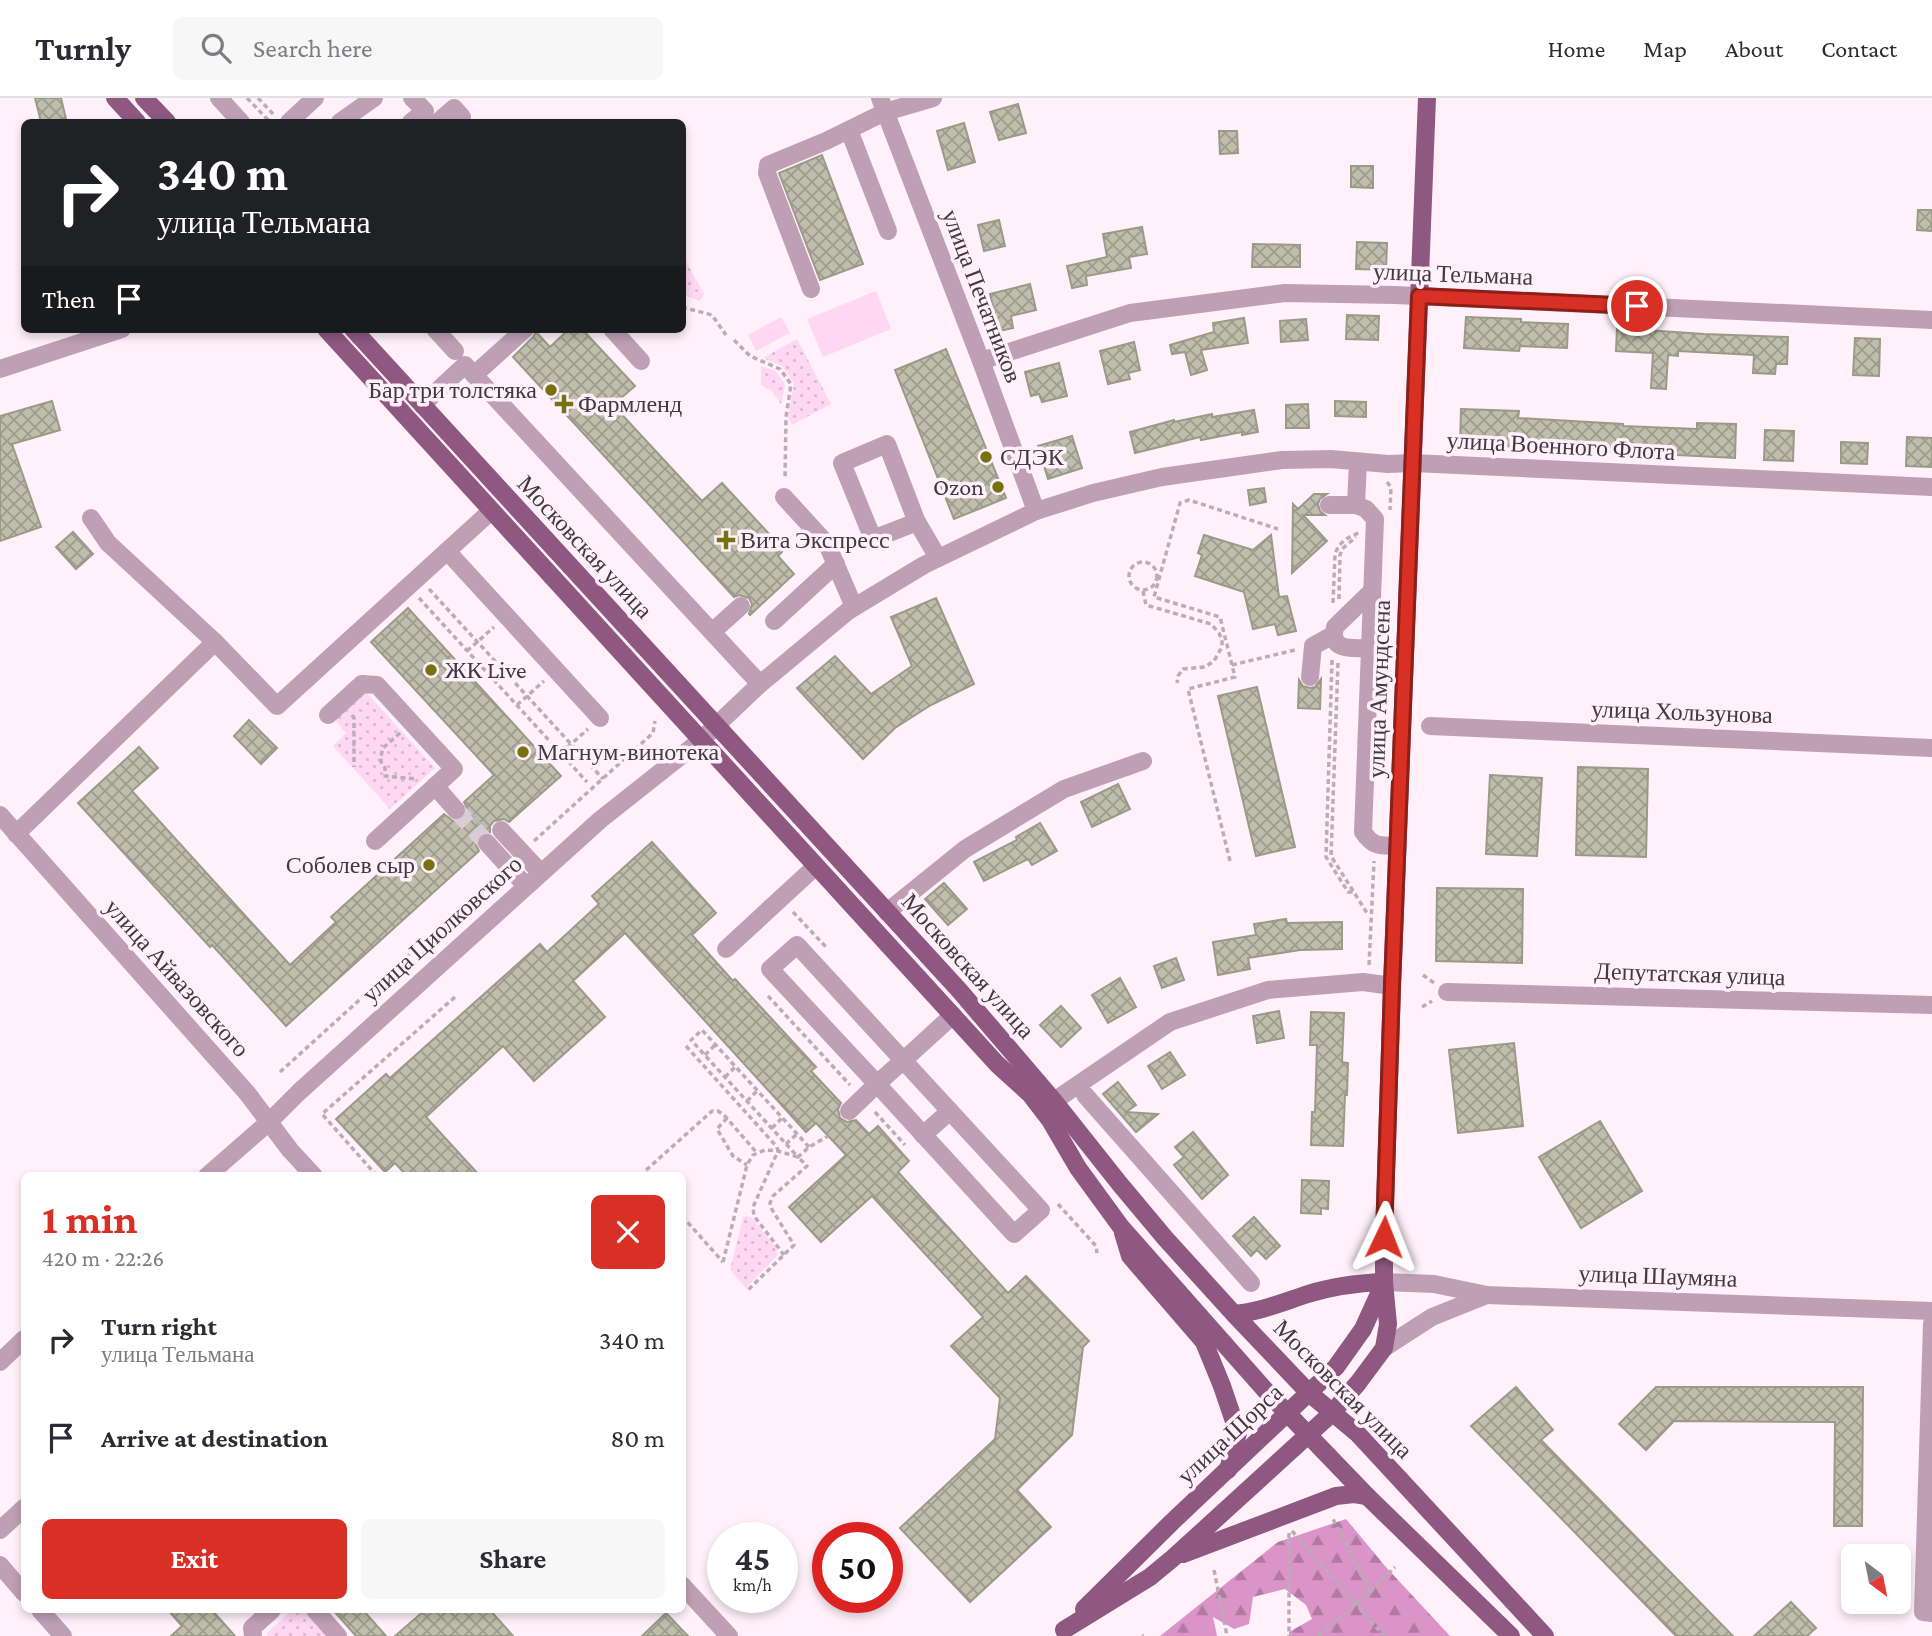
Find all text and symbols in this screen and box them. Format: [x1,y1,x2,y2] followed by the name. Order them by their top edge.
[173,17,663,80] search box
[197,29,235,67] icon: search
[35,30,131,67] text: Turnly
[253,34,372,63] text: Search here
[1548,35,1605,62] text: Home
[1643,35,1687,62] text: Map
[1725,35,1783,62] text: About
[1821,35,1897,62] text: Contact
[157,146,288,201] text: 340 m
[42,147,133,238] icon: right
[157,204,371,240] text: улица Тельмана
[937,205,1028,386] street label: улица Печатников
[1372,257,1534,290] street label: улица Тельмана
[1607,276,1667,336] pin
[110,280,148,318] icon: arrive
[42,285,96,314] text: Then
[1618,287,1656,325] icon: arrive
[368,376,537,403] place label: Бар три толстяка
[543,382,559,398] marker: Бар три толстяка
[578,390,682,417] place label: Фармленд
[556,396,572,412] marker: Фармленд
[1446,426,1676,465] street label: улица Военного Флота
[1000,443,1065,470] place label: СДЭК
[978,449,994,465] marker: СДЭК
[512,470,659,624] street label: Московская улица
[933,473,984,500] place label: Ozon
[990,479,1006,495] marker: Ozon
[740,526,890,553] place label: Вита Экспресс
[718,532,734,548] marker: Вита Экспресс
[1362,599,1395,779] street label: улица Амундсена
[445,656,527,683] place label: ЖК Live
[423,662,439,678] marker: ЖК Live
[1591,695,1774,728] street label: улица Хользунова
[537,738,719,765] place label: Магнум-винотека
[515,744,531,760] marker: Магнум-винотека
[356,850,527,1007] street label: улица Циолковского
[286,851,415,878] place label: Соболев сыр
[421,857,437,873] marker: Соболев сыр
[896,888,1041,1044] street label: Московская улица
[100,893,255,1062] street label: улица Айвазовского
[1594,957,1786,990] street label: Депутатская улица
[42,1195,138,1242] text: 1 min
[591,1195,665,1269] button: close
[1347,1200,1421,1274] position arrow
[42,1245,164,1271] text: 420 m · 22:26
[1578,1259,1738,1292] street label: улица Шаумяна
[101,1312,217,1341] text: Turn right
[1268,1314,1419,1464] street label: Московская улица
[42,1321,80,1359] icon: right
[599,1326,665,1355] text: 340 m
[101,1341,255,1367] text: улица Тельмана
[1172,1378,1288,1489] street label: улица Щорса
[42,1419,80,1457] icon: arrive
[101,1424,328,1453] text: Arrive at destination
[611,1424,665,1453] text: 80 m
[42,1519,347,1599] button: Exit
[361,1519,665,1599] button: Share
[812,1522,903,1613] speed limit sign: 50
[735,1539,770,1578] text: 45
[1841,1544,1911,1614] north arrow
[1841,1544,1911,1614] map controls
[733,1575,772,1595] text: km/h

